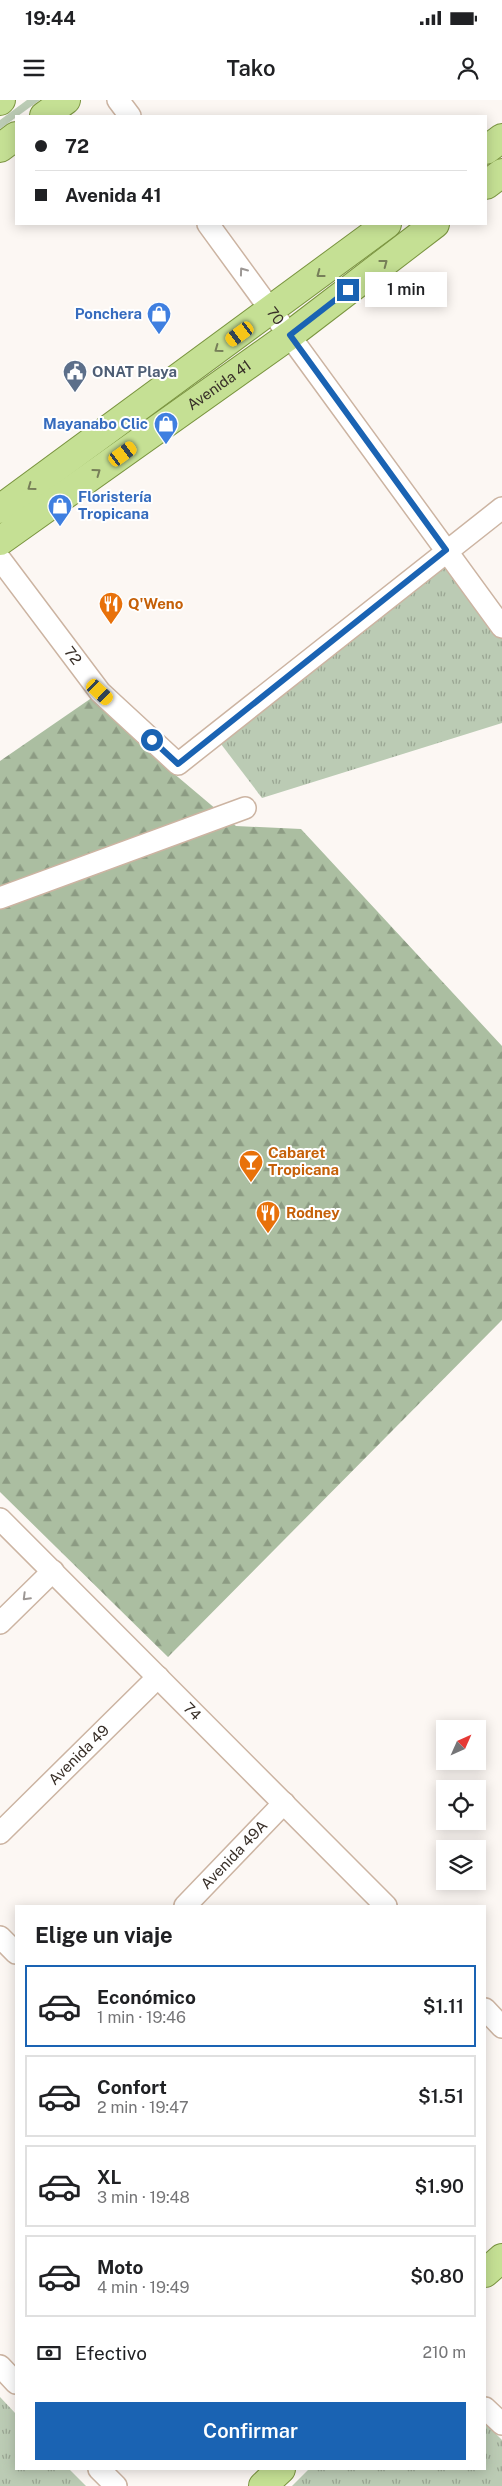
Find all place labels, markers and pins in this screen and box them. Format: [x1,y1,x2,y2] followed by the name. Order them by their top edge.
[146,301,172,335] shop icon: Ponchera
[75,305,142,322] place label: Ponchera
[62,359,88,393] public building icon: ONAT Playa
[92,363,177,380] place label: ONAT Playa
[153,411,179,445] shop icon: Mayanabo Clic
[43,415,148,432] place label: Mayanabo Clic
[78,488,152,522] place label: Floristería Tropicana
[47,493,73,527] shop icon: Floristería Tropicana
[98,591,124,625] restaurant icon: Q'Weno
[128,595,184,612] place label: Q'Weno
[268,1144,339,1178] place label: Cabaret Tropicana
[238,1149,264,1183] bar icon: Cabaret Tropicana
[255,1200,281,1234] restaurant icon: Rodney
[286,1204,340,1221] place label: Rodney

